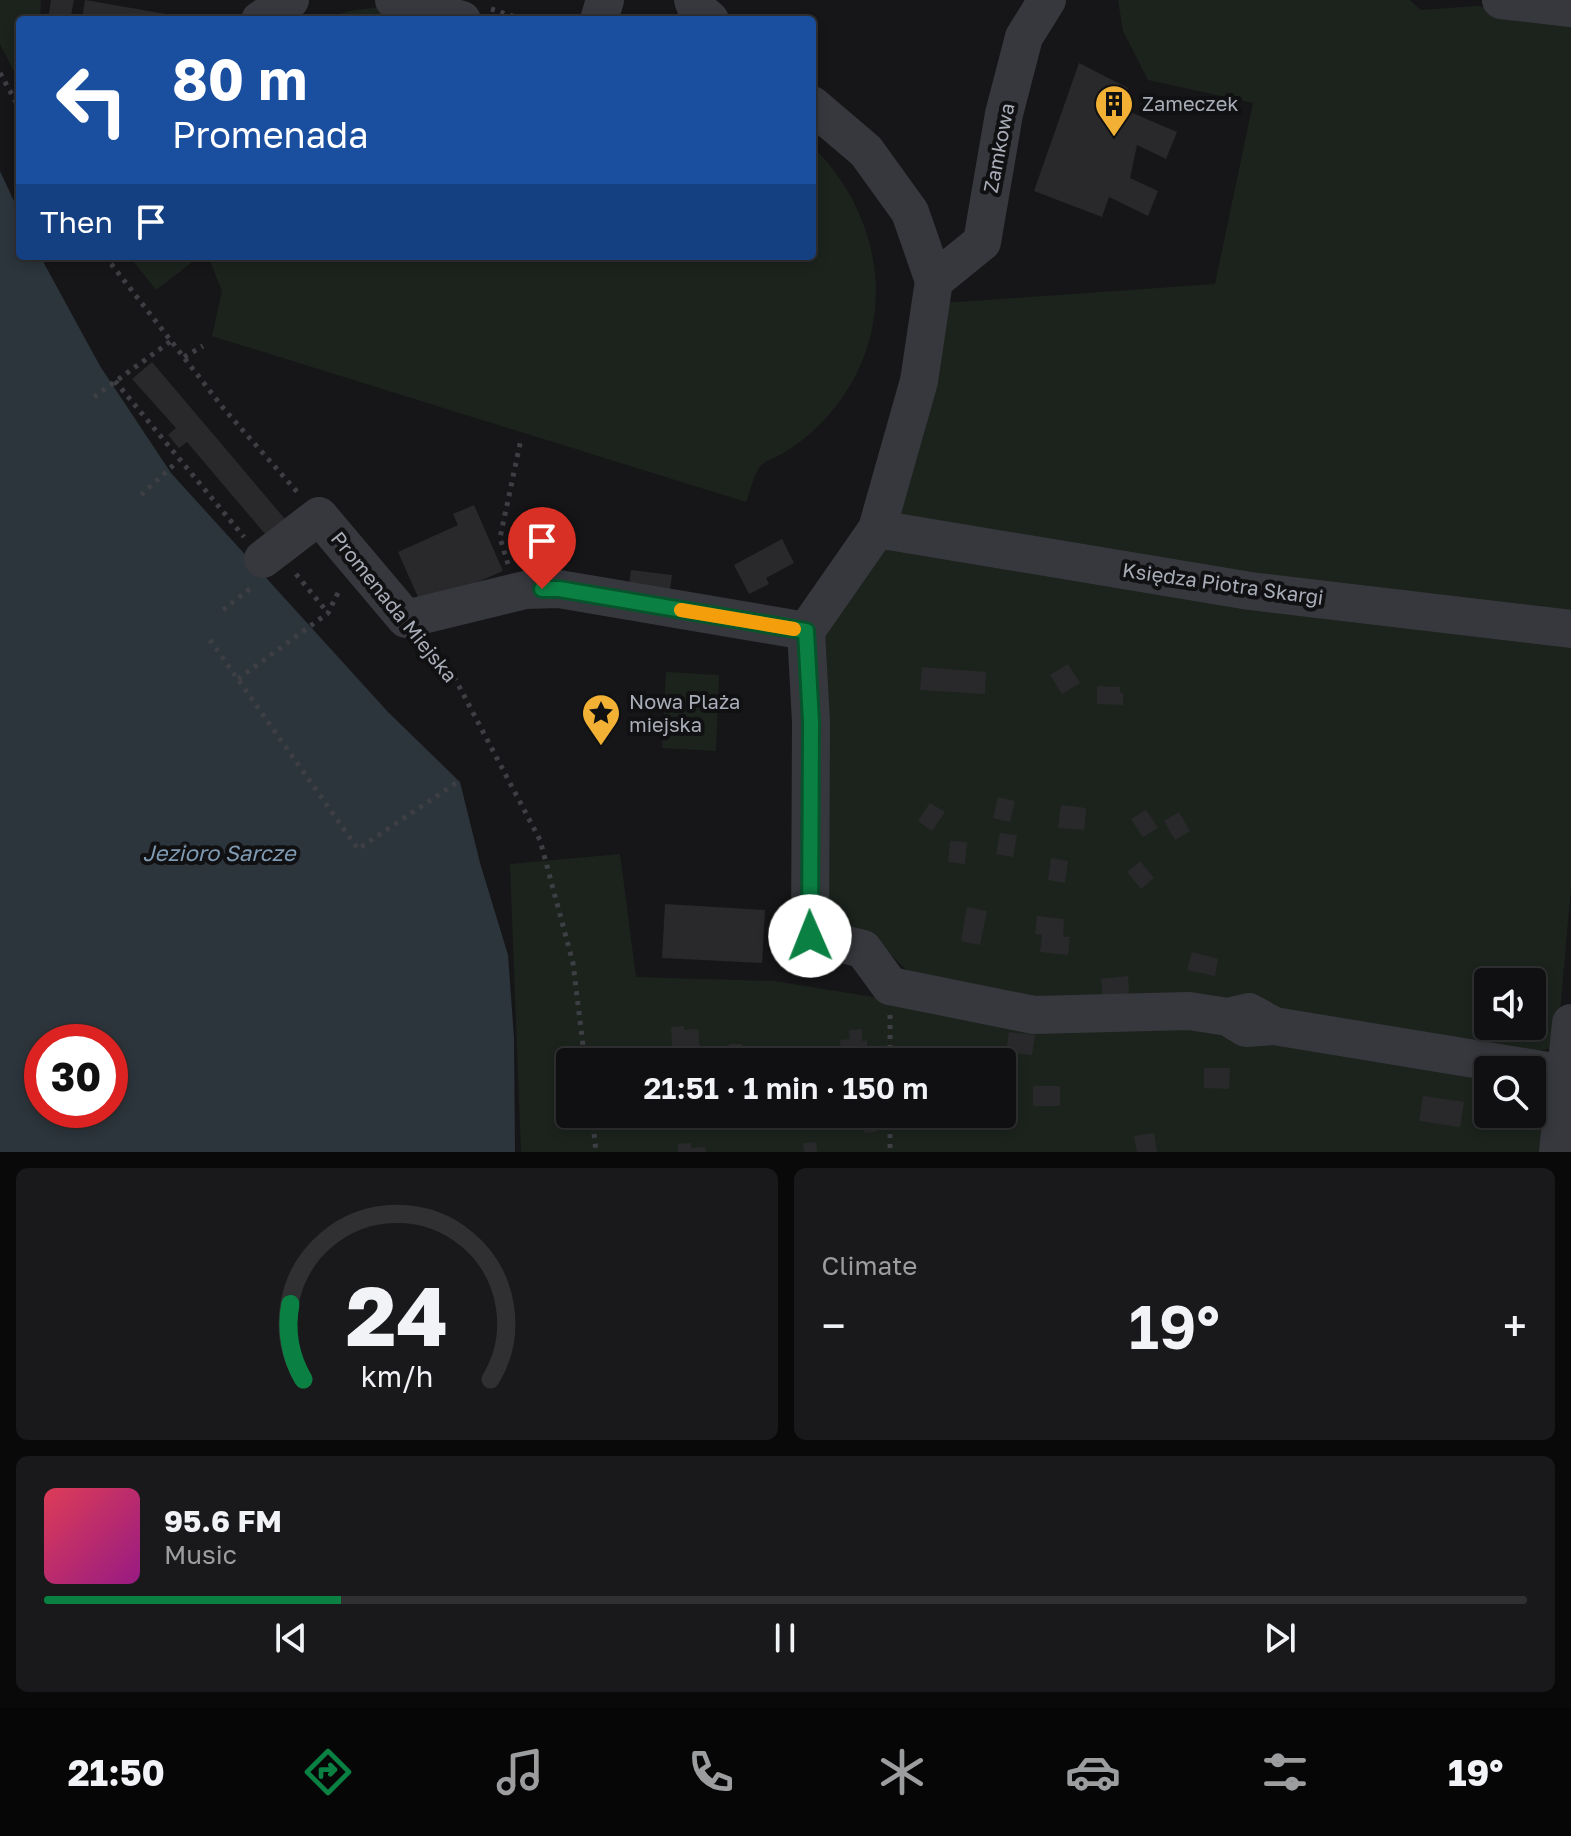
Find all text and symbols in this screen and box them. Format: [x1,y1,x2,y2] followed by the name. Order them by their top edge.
[172,45,307,112] text: 80 m
[40,48,144,152] icon: left
[1093,83,1135,138] building icon: Zameczek
[1142,91,1239,115] place label: Zameczek
[978,101,1018,195] street label: Zamkowa
[172,113,369,156] text: Promenada
[129,200,173,244] icon: arrive
[40,204,113,240] text: Then
[508,507,576,589] pin
[520,519,564,563] icon: arrive
[327,526,463,686] street label: Promenada Miejska
[1121,557,1325,609] street label: Księdza Piotra Skargi
[629,689,740,736] place label: Nowa Plaża miejska
[580,692,622,747] place icon: Nowa Plaża miejska
[142,839,298,866] water label: Jezioro Sarcze
[768,894,852,978] position arrow
[1474,968,1546,1128] map controls
[1474,968,1546,1040] button: sound
[24,1024,128,1128] speed limit sign: 30
[1474,1056,1546,1128] button: search
[643,1070,929,1106] text: 21:51 · 1 min · 150 m
[822,1250,917,1281] text: Climate
[345,1264,448,1364] text: 24
[1129,1290,1220,1362] text: 19°
[822,1299,846,1352] text: −
[1503,1299,1527,1352] text: +
[360,1359,433,1393] text: km/h
[164,1503,282,1539] text: 95.6 FM
[164,1539,237,1570] text: Music
[269,1616,313,1660] icon: previous
[763,1616,807,1660] icon: pause
[1258,1616,1302,1660] icon: next
[300,1744,356,1800] icon: directions
[492,1744,548,1800] icon: music
[683,1744,739,1800] icon: phone
[874,1744,930,1800] icon: climate
[1065,1744,1121,1800] icon: car
[1257,1744,1313,1800] icon: filters
[68,1751,165,1794] text: 21:50
[1448,1751,1503,1794] text: 19°

